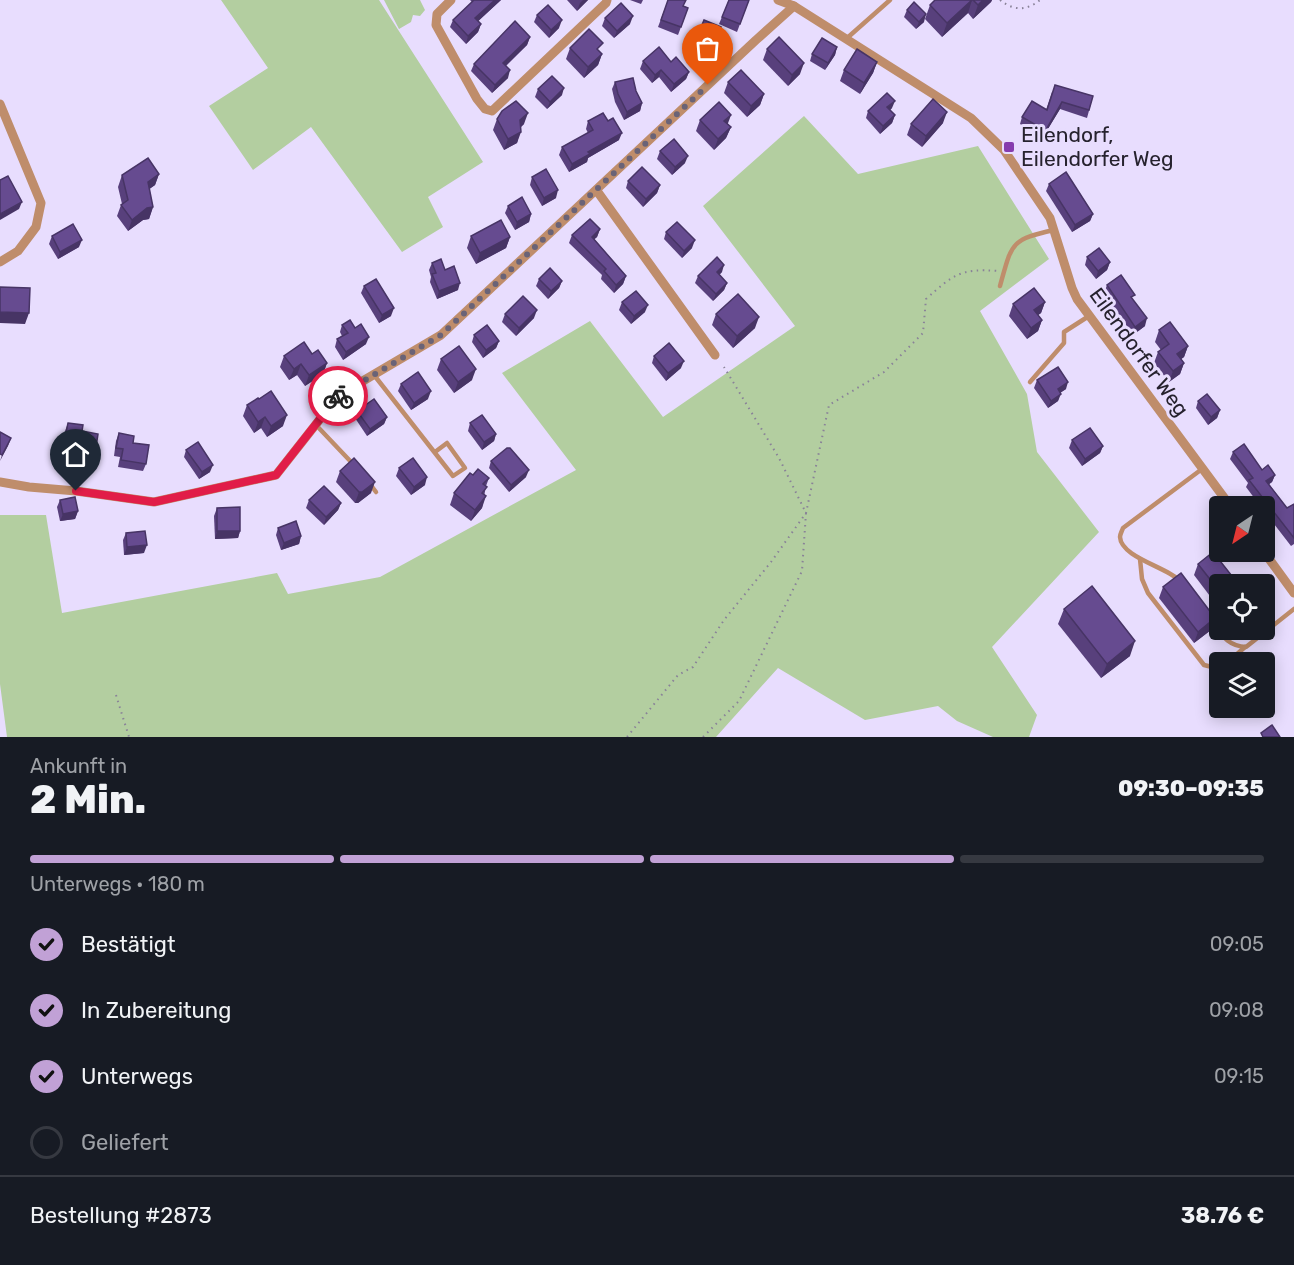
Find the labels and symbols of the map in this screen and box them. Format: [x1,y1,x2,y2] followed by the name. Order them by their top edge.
[682,23,733,85] pin
[1021,122,1174,171] place label: Eilendorf, Eilendorfer Weg
[1002,140,1016,154] marker: Eilendorf, Eilendorfer Weg
[1084,283,1194,421] street label: Eilendorfer Weg
[308,366,368,426] courier
[50,429,101,491] pin
[1209,496,1275,562] north arrow

